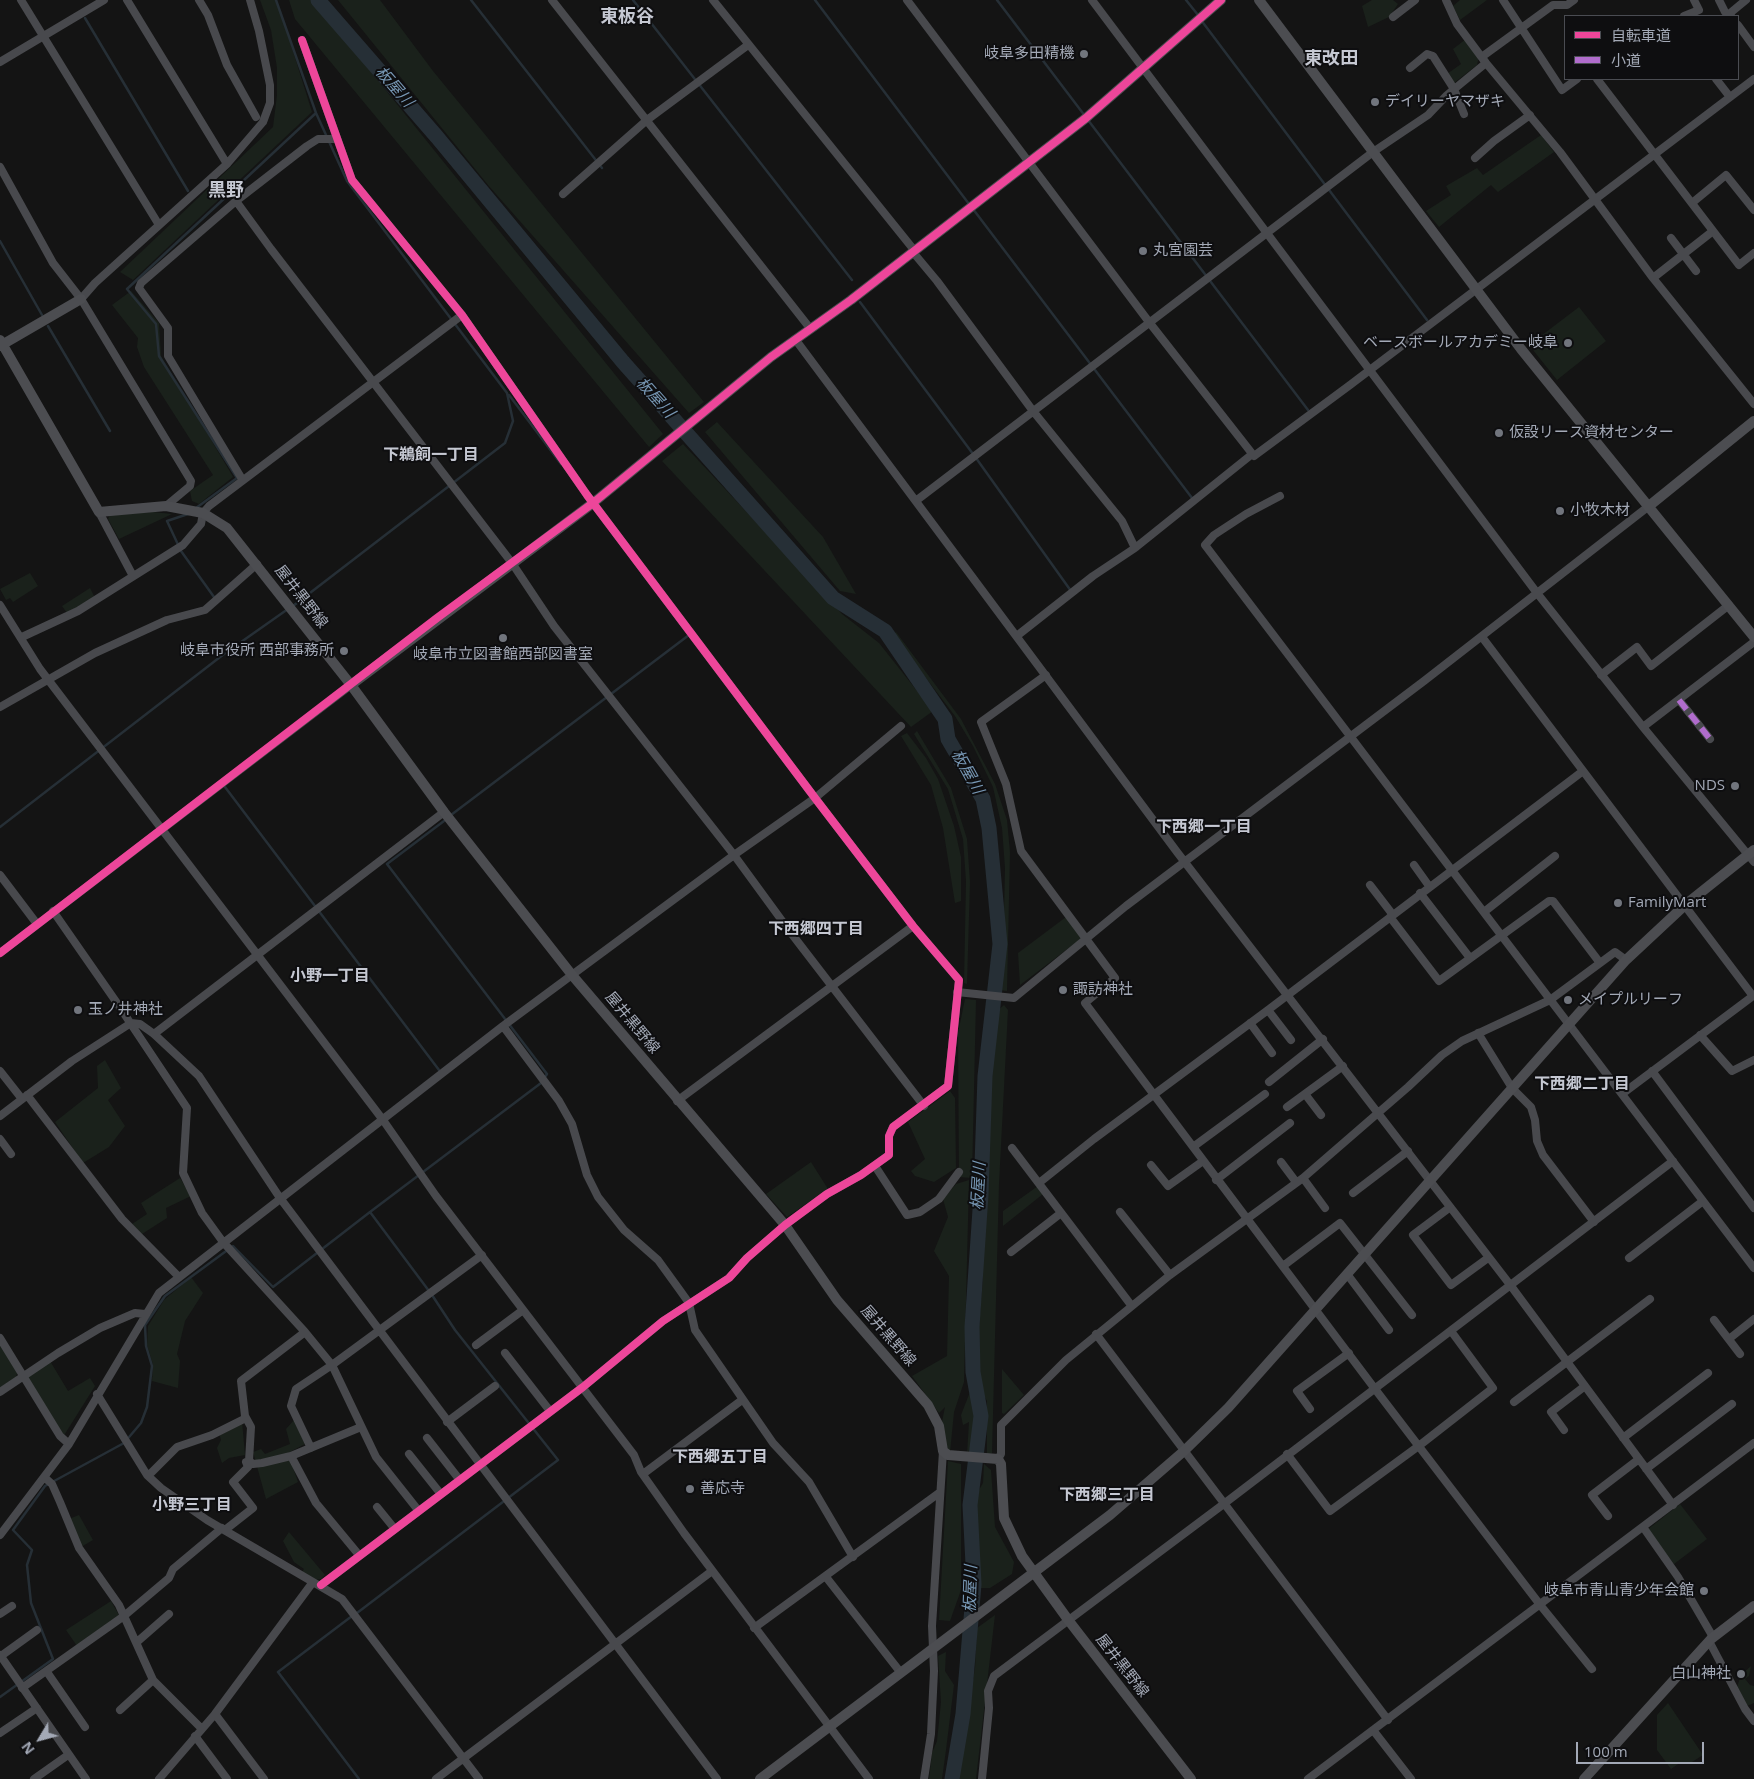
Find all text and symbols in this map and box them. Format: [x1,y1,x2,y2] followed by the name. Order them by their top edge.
[600,6,654,28] district label: 東板谷
[1564,15,1739,80] legend
[1611,25,1671,45] text: 自転車道
[984,45,1074,63] place label: 岐阜多田精機
[1078,48,1090,60] marker: 岐阜多田精機
[1304,48,1358,70] district label: 東改田
[1611,50,1641,70] text: 小道
[371,63,417,111] water label: 板屋川
[1385,93,1505,111] place label: デイリーヤマザキ
[1369,96,1381,108] marker: デイリーヤマザキ
[208,180,244,202] district label: 黒野
[1153,242,1213,260] place label: 丸宮園芸
[1137,245,1149,257] marker: 丸宮園芸
[1363,334,1558,352] place label: ベースボールアカデミー岐阜
[1562,337,1574,349] marker: ベースボールアカデミー岐阜
[632,374,678,422] water label: 板屋川
[1509,424,1674,442] place label: 仮設リース資材センター
[1493,427,1505,439] marker: 仮設リース資材センター
[383,445,479,465] district label: 下鵜飼一丁目
[1570,502,1630,520] place label: 小牧木材
[1554,505,1566,517] marker: 小牧木材
[271,562,331,632] street label: 屋井黒野線
[497,632,509,644] marker: 岐阜市立図書館西部図書室
[180,642,334,660] place label: 岐阜市役所 西部事務所
[338,645,350,657] marker: 岐阜市役所 西部事務所
[413,646,593,664] place label: 岐阜市立図書館西部図書室
[947,746,987,798] water label: 板屋川
[1695,777,1725,795] place label: NDS
[1729,780,1741,792] marker: NDS
[1156,817,1252,837] district label: 下西郷一丁目
[1628,894,1706,912] place label: FamilyMart
[1612,897,1624,909] marker: FamilyMart
[768,919,864,939] district label: 下西郷四丁目
[290,966,370,986] district label: 小野一丁目
[1073,981,1133,999] place label: 諏訪神社
[1057,984,1069,996] marker: 諏訪神社
[601,988,663,1058] street label: 屋井黒野線
[1578,991,1683,1009] place label: メイプルリーフ
[1562,994,1574,1006] marker: メイプルリーフ
[88,1001,163,1019] place label: 玉ノ井神社
[72,1004,84,1016] marker: 玉ノ井神社
[1534,1074,1630,1094] district label: 下西郷二丁目
[968,1162,990,1210] water label: 板屋川
[857,1302,919,1370] street label: 屋井黒野線
[672,1447,768,1467] district label: 下西郷五丁目
[700,1480,745,1498] place label: 善応寺
[684,1483,696,1495] marker: 善応寺
[1059,1485,1155,1505] district label: 下西郷三丁目
[152,1495,232,1515] district label: 小野三丁目
[961,1565,981,1613] water label: 板屋川
[1544,1582,1694,1600] place label: 岐阜市青山青少年会館
[1698,1585,1710,1597] marker: 岐阜市青山青少年会館
[1092,1631,1152,1701] street label: 屋井黒野線
[1671,1665,1731,1683] place label: 白山神社
[1735,1668,1747,1680] marker: 白山神社
[15,1714,65,1764] north arrow
[1579,1732,1706,1764] scale bar
[17,1738,39,1759] text: N
[1584,1741,1628,1761] text: 100 m

